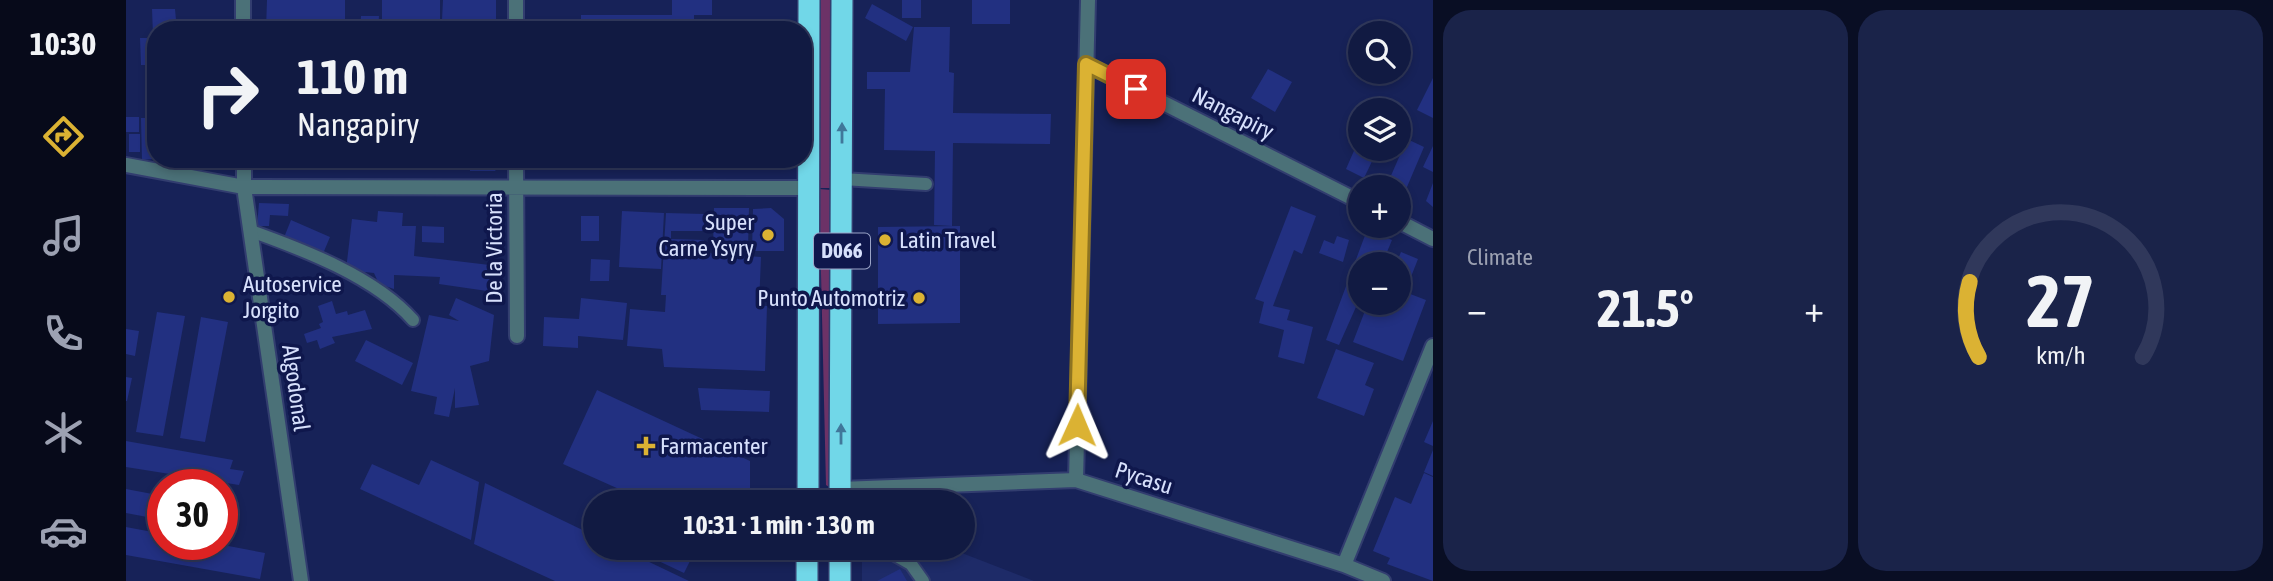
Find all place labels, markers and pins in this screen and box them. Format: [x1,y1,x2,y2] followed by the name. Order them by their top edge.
[1106,59,1166,119] pin
[658,209,755,261] place label: Super Carne Ysyry
[760,227,776,243] marker: Super Carne Ysyry
[899,227,996,253] place label: Latin Travel
[877,232,893,248] marker: Latin Travel
[243,271,342,323] place label: Autoservice Jorgito
[757,285,905,311] place label: Punto Automotriz
[221,289,237,305] marker: Autoservice Jorgito
[911,290,927,306] marker: Punto Automotriz
[660,433,768,459] place label: Farmacenter
[638,438,654,454] marker: Farmacenter

